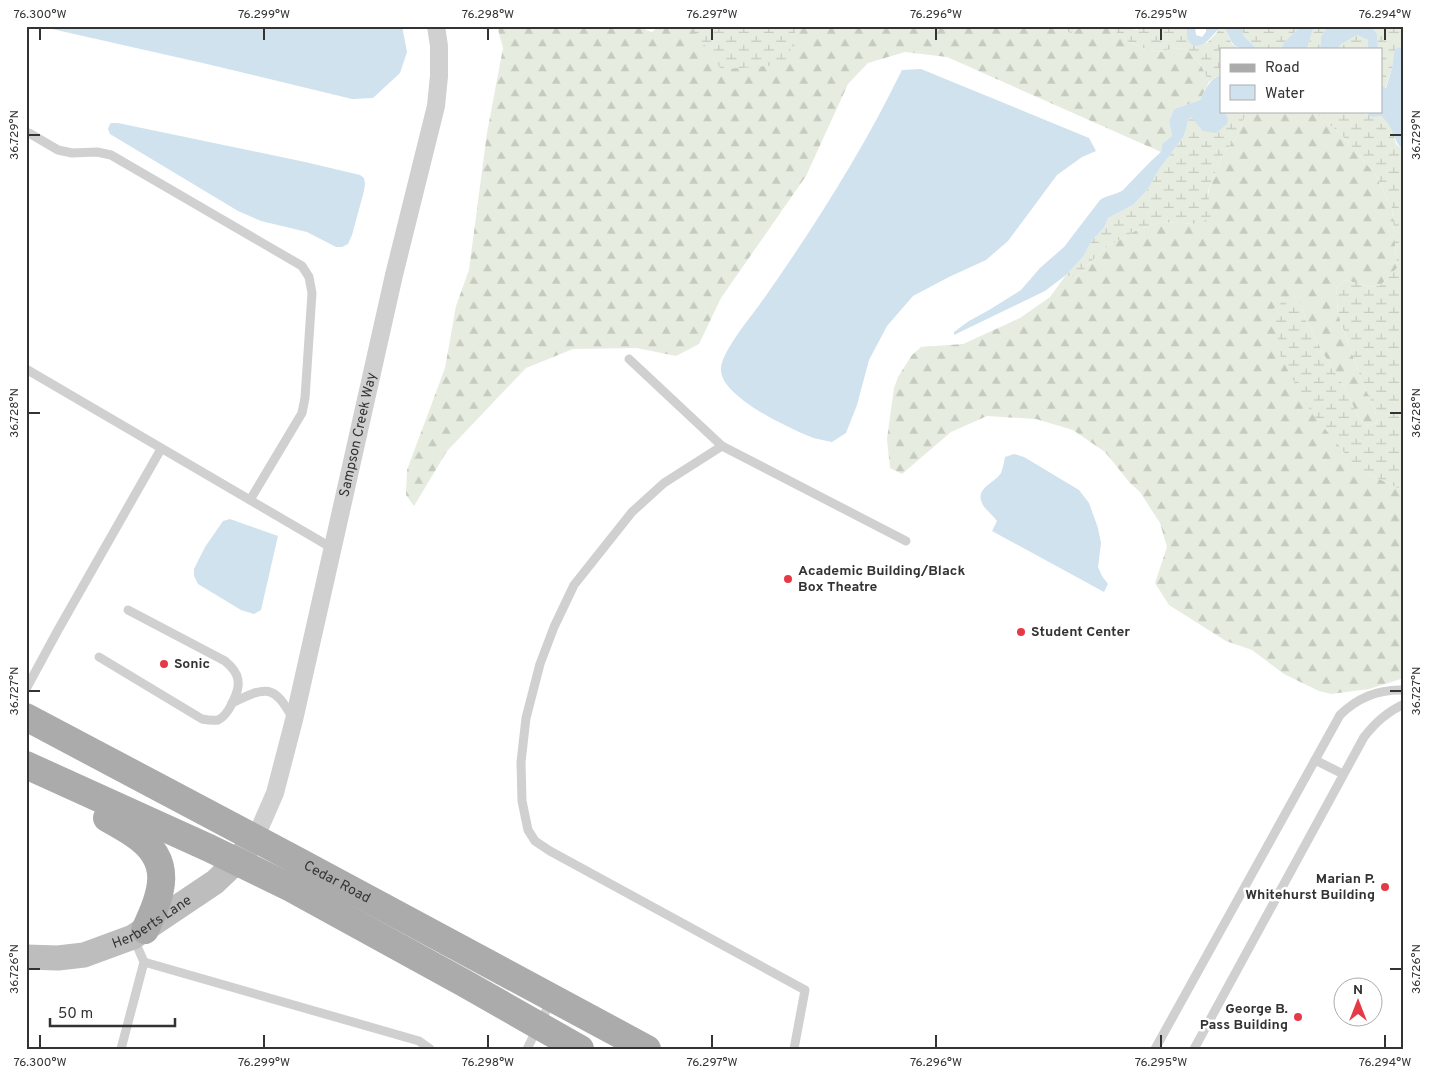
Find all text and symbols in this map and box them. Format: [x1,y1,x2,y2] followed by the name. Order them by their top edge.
[14,7,66,23] text: 76.300°W
[238,7,290,23] text: 76.299°W
[462,7,514,23] text: 76.298°W
[687,7,737,23] text: 76.297°W
[910,7,962,23] text: 76.296°W
[1135,7,1187,23] text: 76.295°W
[1359,7,1411,23] text: 76.294°W
[1220,48,1382,112] legend
[1265,59,1300,78] text: Road
[1265,85,1305,104] text: Water
[7,110,23,160] text: 36.729°N
[1409,110,1425,160] text: 36.729°N
[336,371,380,499] street label: Sampson Creek Way
[7,388,23,438] text: 36.728°N
[1409,388,1425,438] text: 36.728°N
[798,563,965,596] place label: Academic Building/Black Box Theatre
[782,573,794,585] marker: Academic Building/Black Box Theatre
[1031,624,1130,641] place label: Student Center
[1015,626,1027,638] marker: Student Center
[174,656,210,673] place label: Sonic
[158,658,170,670] marker: Sonic
[7,667,23,715] text: 36.727°N
[1409,667,1425,715] text: 36.727°N
[301,857,373,907] street label: Cedar Road
[1245,871,1375,904] place label: Marian P. Whitehurst Building
[1379,881,1391,893] marker: Marian P. Whitehurst Building
[110,892,195,952] street label: Herberts Lane
[7,944,23,994] text: 36.726°N
[1409,944,1425,994] text: 36.726°N
[1332,978,1382,1028] north arrow
[1353,982,1363,999] text: N
[50,995,175,1027] scale bar
[1200,1001,1288,1034] place label: George B. Pass Building
[58,1005,93,1024] text: 50 m
[1292,1011,1304,1023] marker: George B. Pass Building
[14,1055,66,1071] text: 76.300°W
[238,1055,290,1071] text: 76.299°W
[462,1055,514,1071] text: 76.298°W
[687,1055,737,1071] text: 76.297°W
[910,1055,962,1071] text: 76.296°W
[1135,1055,1187,1071] text: 76.295°W
[1359,1055,1411,1071] text: 76.294°W

